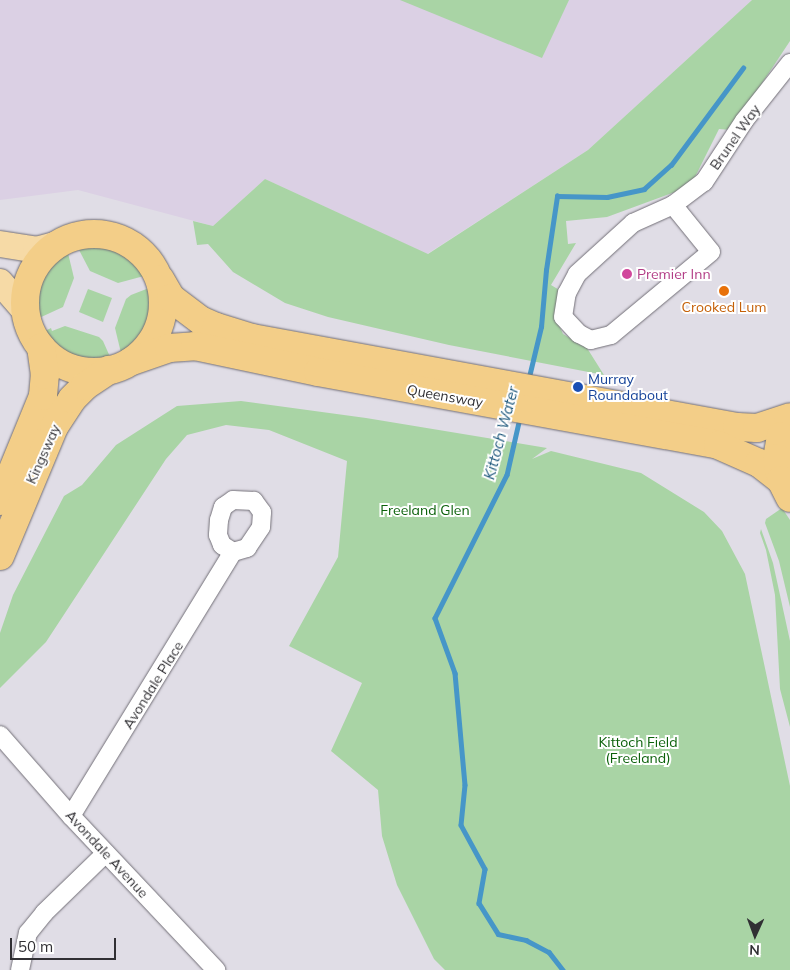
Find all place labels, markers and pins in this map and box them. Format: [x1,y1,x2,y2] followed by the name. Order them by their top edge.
[637,266,711,282] place label: Premier Inn
[621,268,633,280] marker: Premier Inn
[718,285,730,297] marker: Crooked Lum
[681,299,767,315] place label: Crooked Lum
[588,371,668,404] place label: Murray Roundabout
[572,381,584,393] marker: Murray Roundabout

